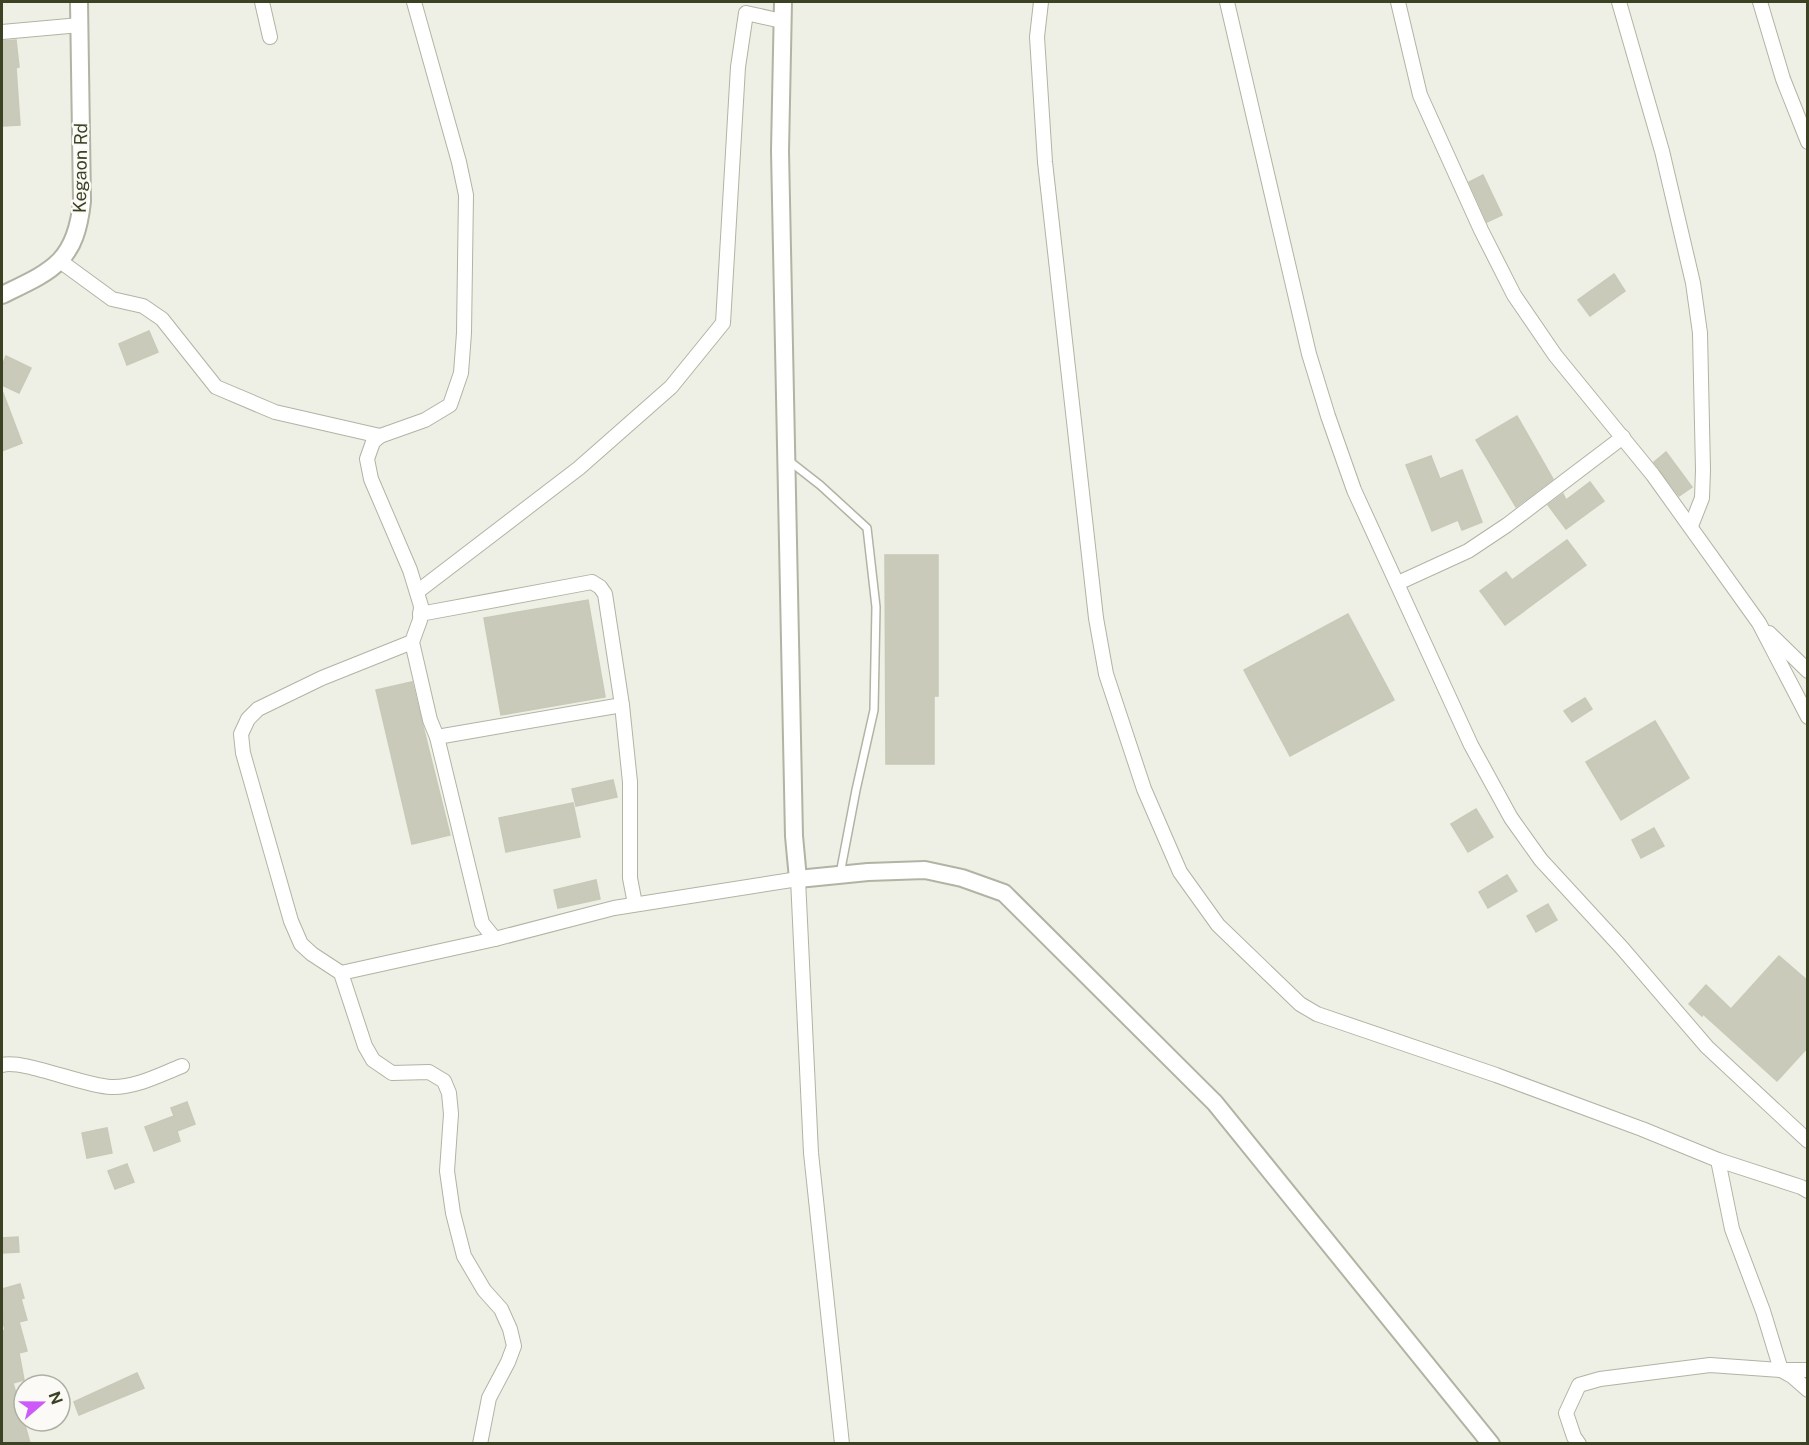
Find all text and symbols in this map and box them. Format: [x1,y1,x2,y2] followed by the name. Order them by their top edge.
[69,123,91,213] street label: Kegaon Rd
[12,1373,72,1433] north arrow
[45,1389,67,1407] text: N

